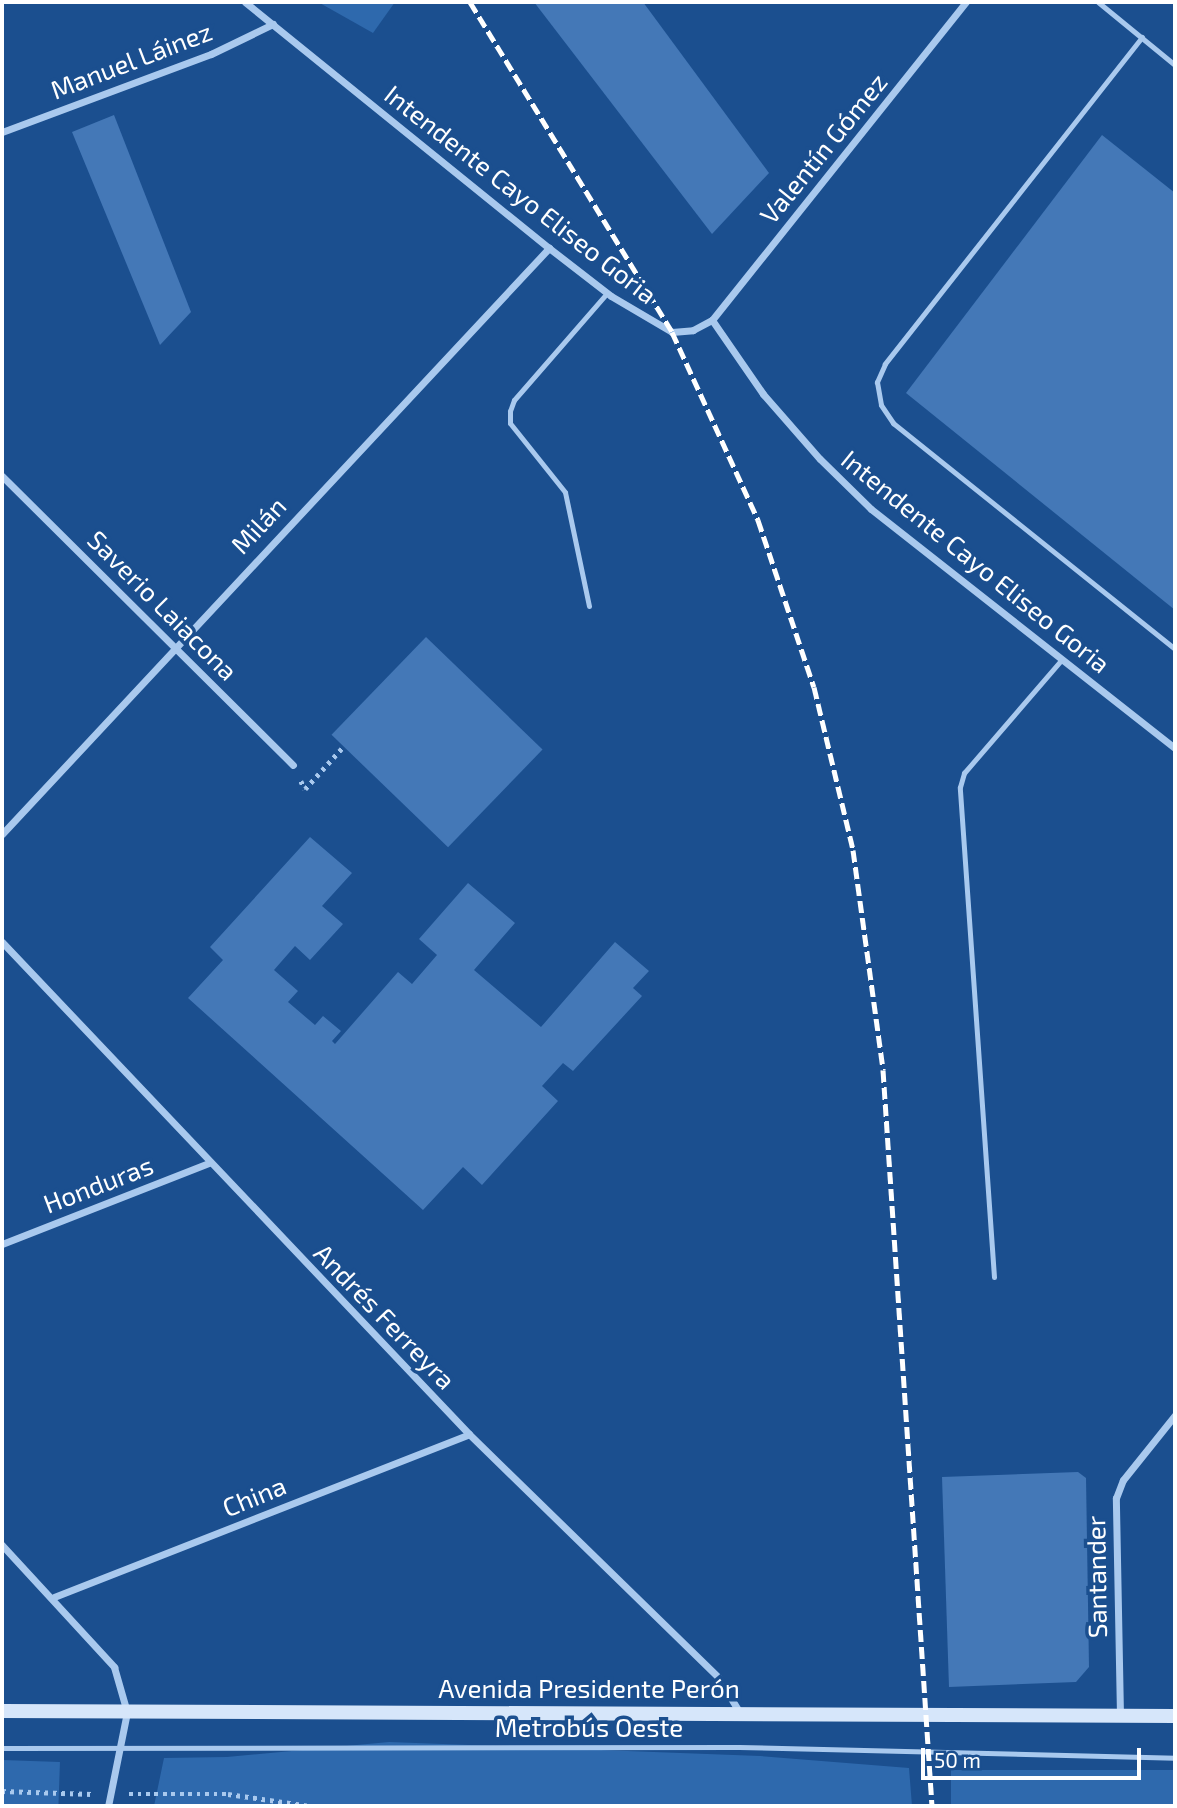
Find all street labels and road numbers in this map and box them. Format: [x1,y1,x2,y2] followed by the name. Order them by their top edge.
[46,15,216,105] street label: Manuel Láinez
[753,66,893,230] street label: Valentín Gómez
[379,78,663,310] street label: Intendente Cayo Eliseo Goria
[835,443,1117,679] street label: Intendente Cayo Eliseo Goria
[224,490,292,560] street label: Milán
[82,524,244,686] street label: Saverio Laiacona
[39,1149,157,1219] street label: Honduras
[308,1237,462,1395] street label: Andrés Ferreyra
[218,1469,290,1523] street label: China
[1079,1515,1113,1639] street label: Santander
[438,1672,740,1704] street label: Avenida Presidente Perón
[495,1711,683,1743] street label: Metrobús Oeste

